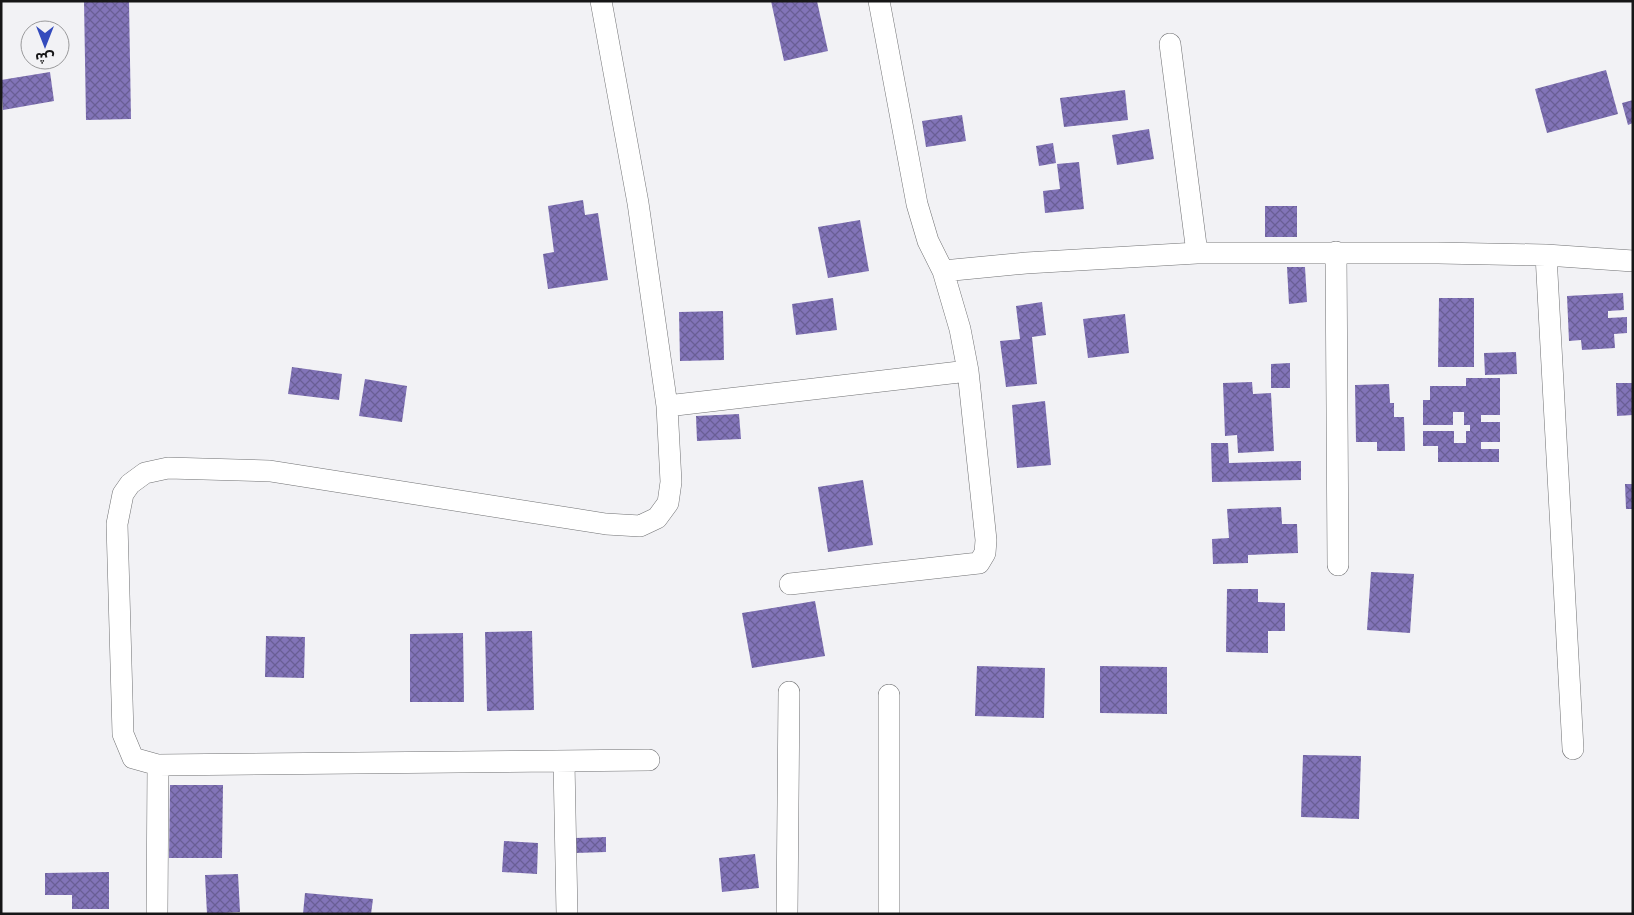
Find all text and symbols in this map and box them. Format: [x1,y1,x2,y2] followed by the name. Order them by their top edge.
[20,20,70,70] north arrow
[35,50,55,66] text: ش

